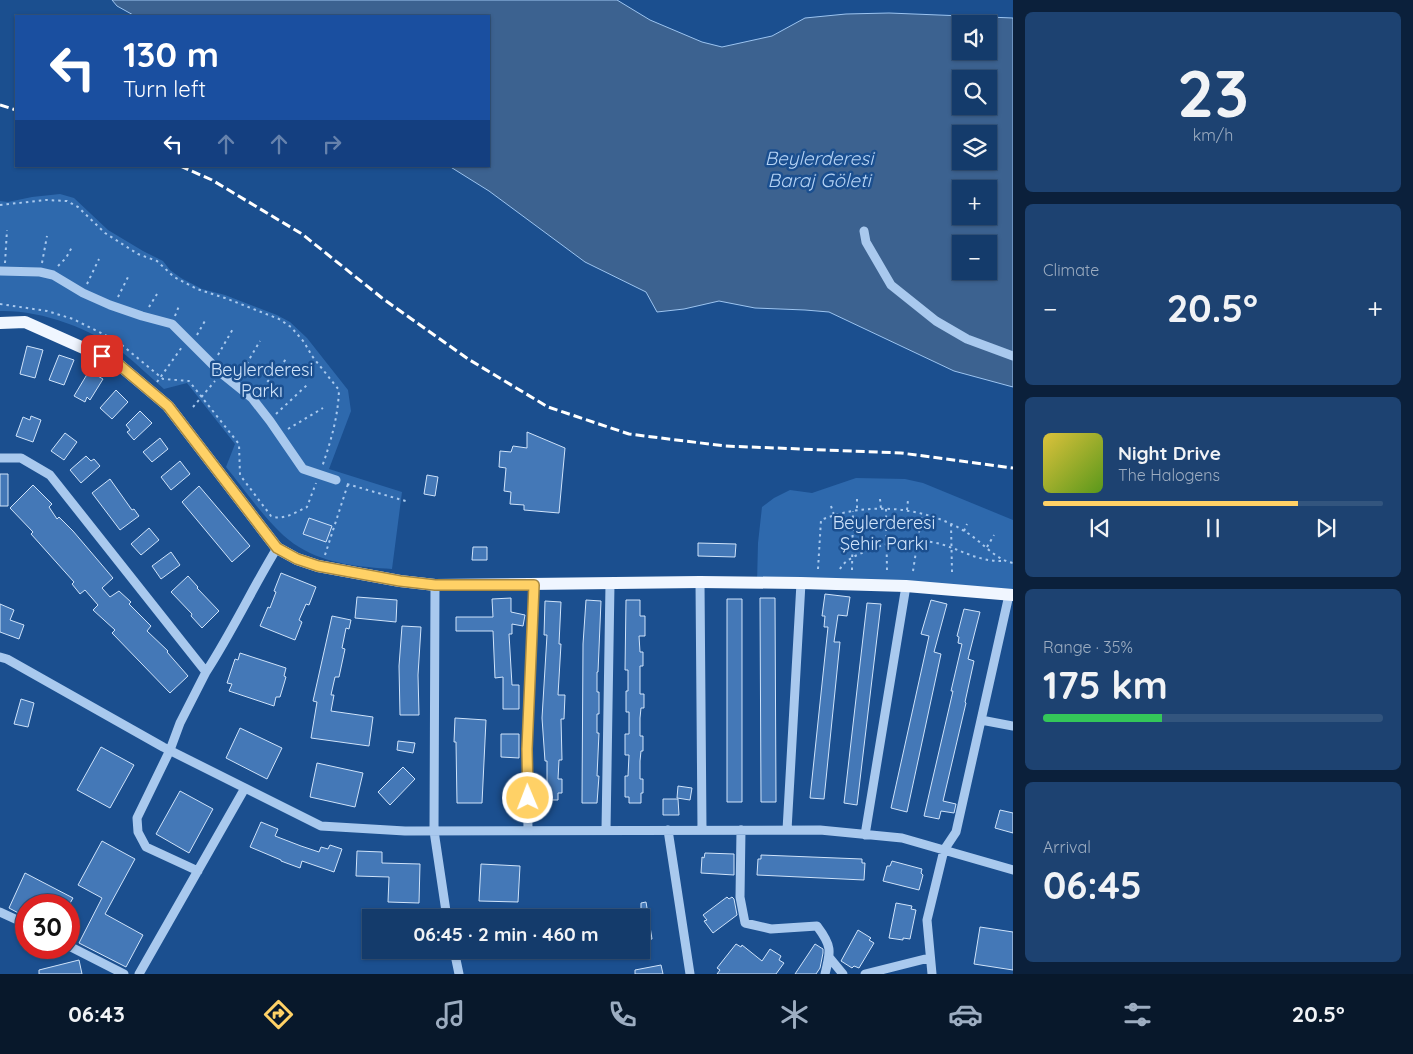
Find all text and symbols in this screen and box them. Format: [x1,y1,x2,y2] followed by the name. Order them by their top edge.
[952,15,997,280] map controls
[952,15,997,60] button: sound
[123,32,219,76] text: 130 m
[40,35,105,100] icon: left
[1177,52,1249,133] text: 23
[952,70,997,115] button: search
[123,75,206,103] text: Turn left
[952,125,997,170] button: layers
[1193,125,1233,145] text: km/h
[159,130,187,158] icon: left
[212,130,240,158] icon: ahead
[265,130,293,158] icon: ahead
[318,130,346,158] icon: right
[765,146,875,192] water label: Beylerderesi Baraj Göleti
[952,180,997,225] button: +
[952,235,997,280] button: −
[1043,260,1099,280] text: Climate
[1167,284,1258,332] text: 20.5°
[1043,291,1058,326] text: −
[1367,291,1383,326] text: +
[81,335,123,377] pin
[88,342,116,370] icon: arrive
[211,358,313,402] park label: Beylerderesi Parkı
[1118,441,1221,465] text: Night Drive
[1118,465,1220,485] text: The Halogens
[833,511,935,555] park label: Beylerderesi Şehir Parkı
[1086,514,1114,542] icon: previous
[1199,514,1227,542] icon: pause
[1312,514,1340,542] icon: next
[1043,637,1133,657] text: Range · 35%
[1043,661,1168,709] text: 175 km
[501,771,553,823] position arrow
[1043,837,1091,857] text: Arrival
[1043,861,1142,909] text: 06:45
[15,894,80,959] speed limit sign: 30
[414,922,598,946] text: 06:45 · 2 min · 460 m
[261,997,296,1032] icon: directions
[433,997,468,1032] icon: music
[605,997,640,1032] icon: phone
[777,997,812,1032] icon: climate
[948,997,983,1032] icon: car
[1120,997,1155,1032] icon: filters
[68,1000,125,1028] text: 06:43
[1292,1000,1345,1028] text: 20.5°

